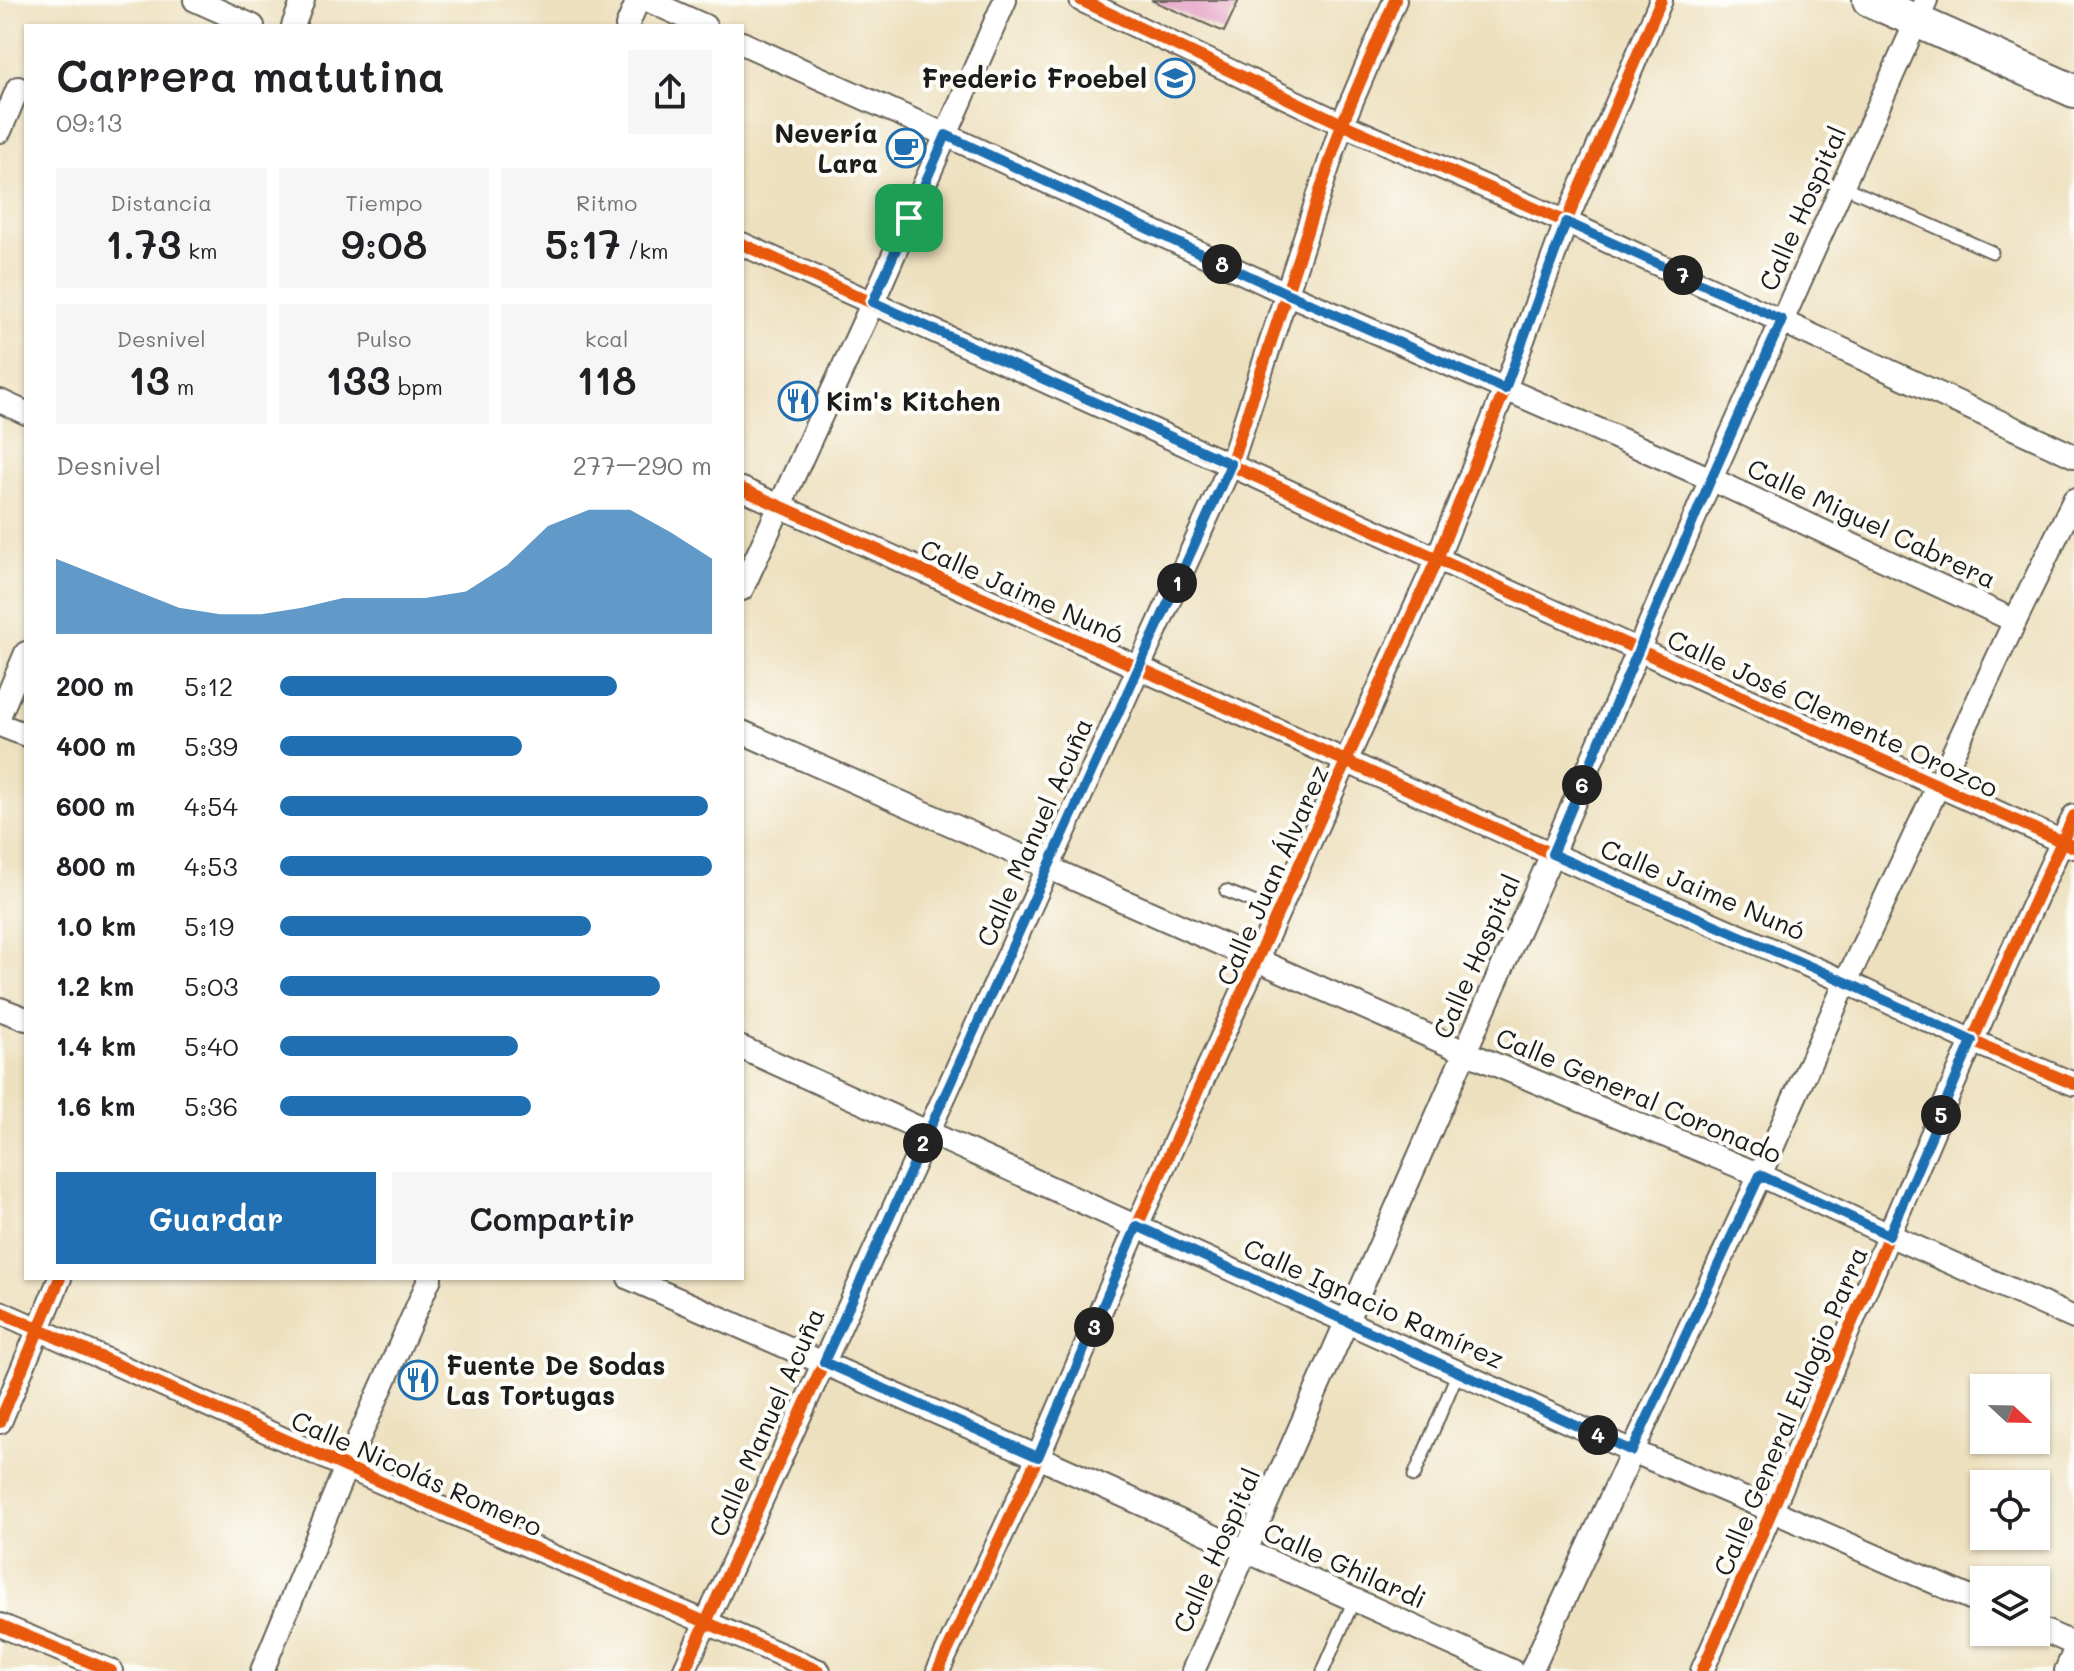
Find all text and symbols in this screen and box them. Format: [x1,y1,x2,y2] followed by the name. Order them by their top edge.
[56,46,445,103] text: Carrera matutina
[628,50,712,134] button: share
[1154,57,1196,99] school or university icon: Frederic Froebel
[922,61,1147,95] place label: Frederic Froebel
[56,105,122,139] text: 09:13
[775,116,878,180] place label: Nevería Lara
[1750,120,1854,296] street label: Calle Hospital
[885,127,927,169] cafe icon: Nevería Lara
[875,184,943,252] pin
[111,188,212,217] text: Distancia
[346,188,422,217] text: Tiempo
[576,188,637,217] text: Ritmo
[887,196,931,240] icon: arrive
[105,217,181,269] text: 1.73
[341,217,427,269] text: 9:08
[545,217,621,269] text: 5:17
[181,236,217,265] text: km
[621,236,669,265] text: /km
[1202,244,1242,284] pin: 8
[1215,249,1229,278] text: 8
[1663,255,1703,295] pin: 7
[1677,260,1689,289] text: 7
[117,324,206,353] text: Desnivel
[357,324,411,353] text: Pulso
[585,324,629,353] text: kcal
[128,353,170,405] text: 13
[325,353,391,405] text: 133
[577,353,637,405] text: 118
[170,372,194,401] text: m
[391,372,443,401] text: bpm
[777,380,819,422] restaurant icon: Kim's Kitchen
[826,384,1000,418] place label: Kim's Kitchen
[56,448,161,482] text: Desnivel
[572,448,712,482] text: 277–290 m
[1742,450,2002,596] street label: Calle Miguel Cabrera
[915,531,1129,651] street label: Calle Jaime Nunó
[1157,563,1197,603] pin: 1
[1172,568,1182,597] text: 1
[1662,621,2004,805] street label: Calle José Clemente Orozco
[56,669,134,703] text: 200 m
[184,669,233,703] text: 5:12
[968,712,1100,952] street label: Calle Manuel Acuña
[56,729,136,763] text: 400 m
[184,729,238,763] text: 5:39
[1208,760,1336,990] street label: Calle Juan Álvarez
[1562,765,1602,805] pin: 6
[1575,770,1589,799] text: 6
[56,789,135,823] text: 600 m
[184,789,238,823] text: 4:54
[1596,831,1810,947] street label: Calle Jaime Nunó
[56,849,136,883] text: 800 m
[184,849,238,883] text: 4:53
[1424,868,1528,1044] street label: Calle Hospital
[56,909,136,943] text: 1.0 km
[184,909,234,943] text: 5:19
[56,969,134,1003] text: 1.2 km
[184,969,239,1003] text: 5:03
[1491,1019,1787,1171] street label: Calle General Coronado
[56,1029,136,1063] text: 1.4 km
[184,1029,239,1063] text: 5:40
[56,1089,135,1123] text: 1.6 km
[184,1089,238,1123] text: 5:36
[1921,1095,1961,1135] pin: 5
[1935,1100,1947,1129] text: 5
[903,1123,943,1163] pin: 2
[917,1128,929,1157] text: 2
[56,1172,376,1264] button: Guardar
[392,1172,712,1264] button: Compartir
[1238,1230,1510,1376] street label: Calle Ignacio Ramírez
[1705,1241,1875,1581] street label: Calle General Eulogio Parra
[700,1302,832,1542] street label: Calle Manuel Acuña
[1074,1307,1114,1347] pin: 3
[1087,1312,1101,1341] text: 3
[446,1348,665,1412] place label: Fuente De Sodas Las Tortugas
[397,1359,439,1401] restaurant icon: Fuente De Sodas Las Tortugas
[1970,1374,2050,1454] north arrow
[1970,1374,2050,1646] map controls
[286,1402,548,1544] street label: Calle Nicolás Romero
[1578,1415,1618,1455] pin: 4
[1591,1420,1605,1449] text: 4
[1164,1462,1268,1638] street label: Calle Hospital
[1970,1470,2050,1550] button: locate
[1258,1514,1432,1616] street label: Calle Ghilardi
[1970,1566,2050,1646] button: layers

